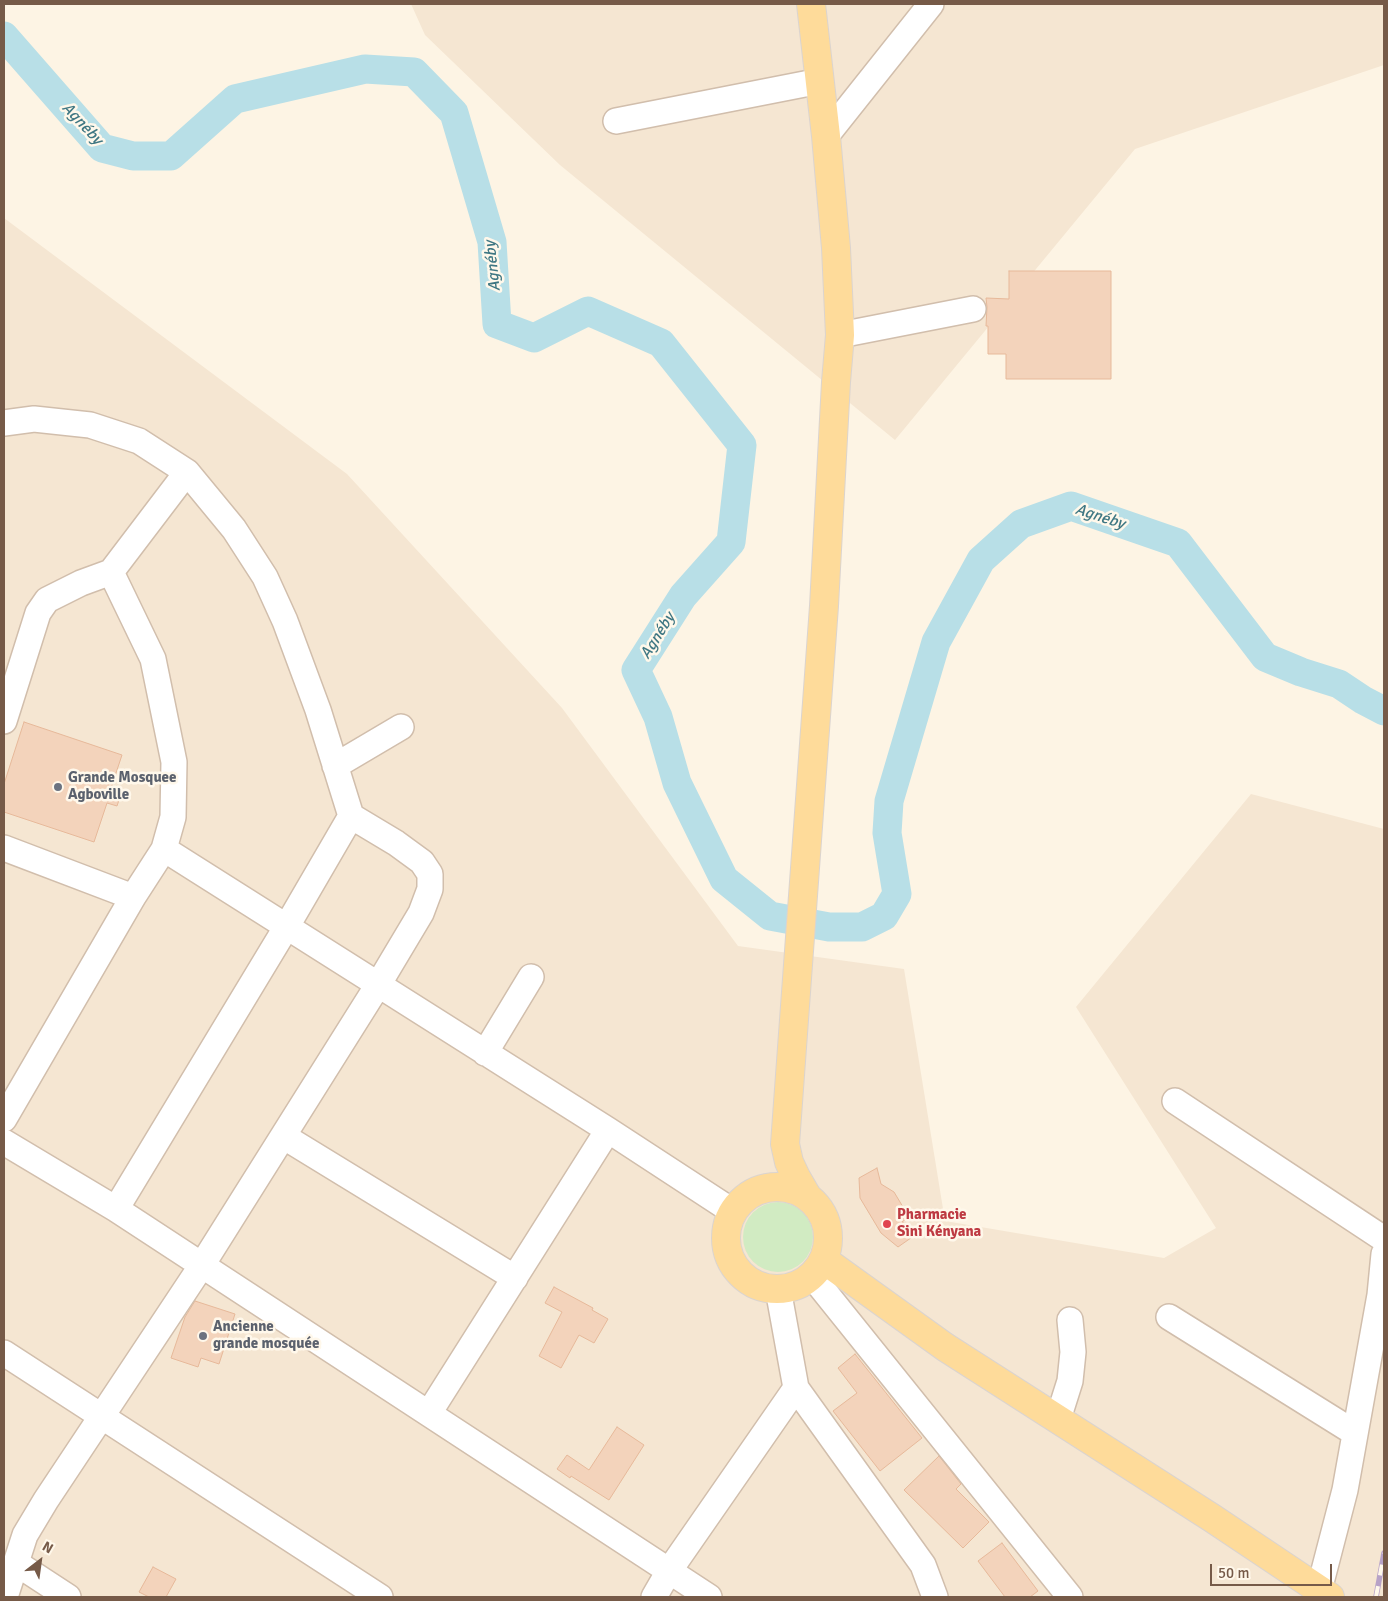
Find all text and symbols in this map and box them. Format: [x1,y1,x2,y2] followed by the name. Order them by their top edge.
[58,99,106,149] water label: Agnéby
[481,240,505,292] water label: Agnéby
[1073,500,1127,534] water label: Agnéby
[636,609,680,663] water label: Agnéby
[68,769,177,804] place label: Grande Mosquee Agboville
[52,781,64,793] marker: Grande Mosquee Agboville
[897,1206,981,1241] place label: Pharmacie Sini Kényana
[881,1218,893,1230] marker: Pharmacie Sini Kényana
[213,1318,319,1353] place label: Ancienne grande mosquée
[197,1330,209,1342] marker: Ancienne grande mosquée
[15,1536,65,1586] north arrow
[39,1538,56,1557] text: N
[1213,1554,1336,1586] scale bar
[1218,1564,1249,1582] text: 50 m

